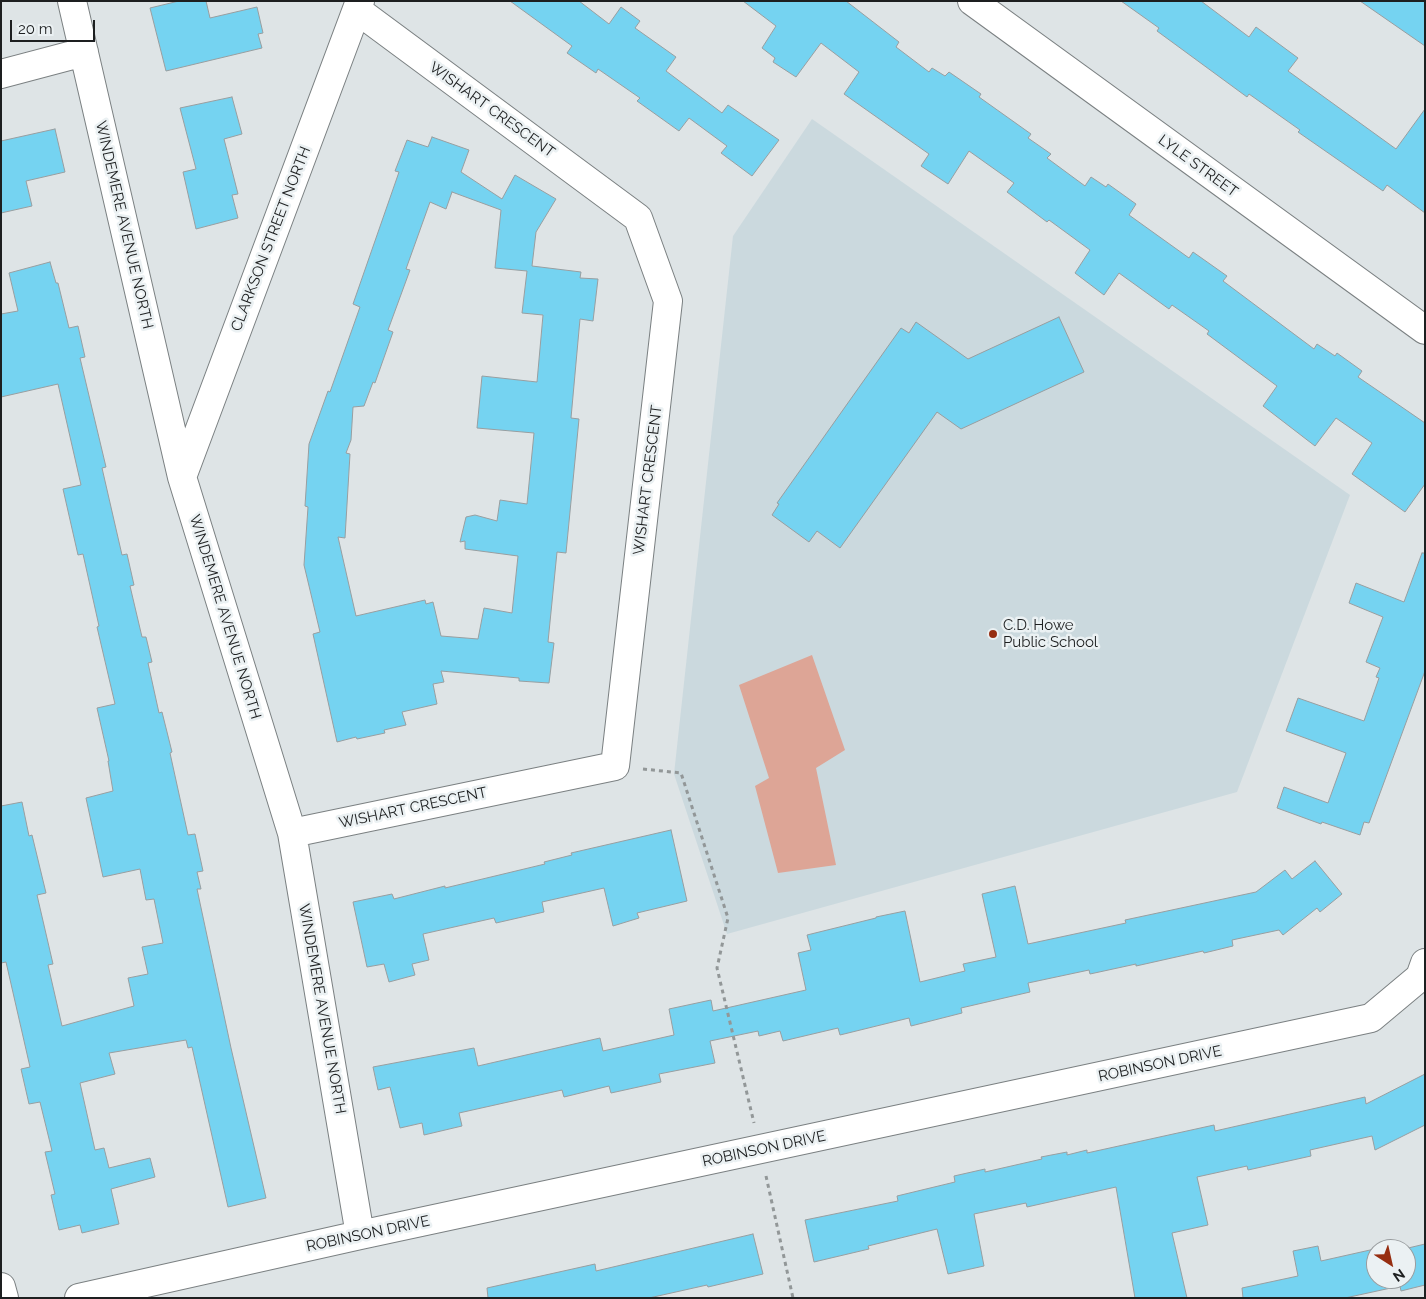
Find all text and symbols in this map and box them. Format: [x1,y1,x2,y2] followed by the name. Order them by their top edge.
[12,10,98,42] scale bar
[18,20,53,38] text: 20 m
[426,58,558,162] street label: WISHART CRESCENT
[91,119,157,331] street label: WINDEMERE AVENUE NORTH
[1155,131,1241,201] street label: LYLE STREET
[227,144,315,334] street label: CLARKSON STREET NORTH
[630,404,666,556] street label: WISHART CRESCENT
[185,512,265,722] street label: WINDEMERE AVENUE NORTH
[1003,616,1098,651] place label: C.D. Howe Public School
[987,628,999,640] marker: C.D. Howe Public School
[337,784,489,832] street label: WISHART CRESCENT
[295,903,349,1115] street label: WINDEMERE AVENUE NORTH
[1097,1042,1223,1086] street label: ROBINSON DRIVE
[701,1127,827,1171] street label: ROBINSON DRIVE
[305,1212,431,1256] street label: ROBINSON DRIVE
[1366,1239,1416,1289] north arrow
[1390,1266,1408,1285] text: N

